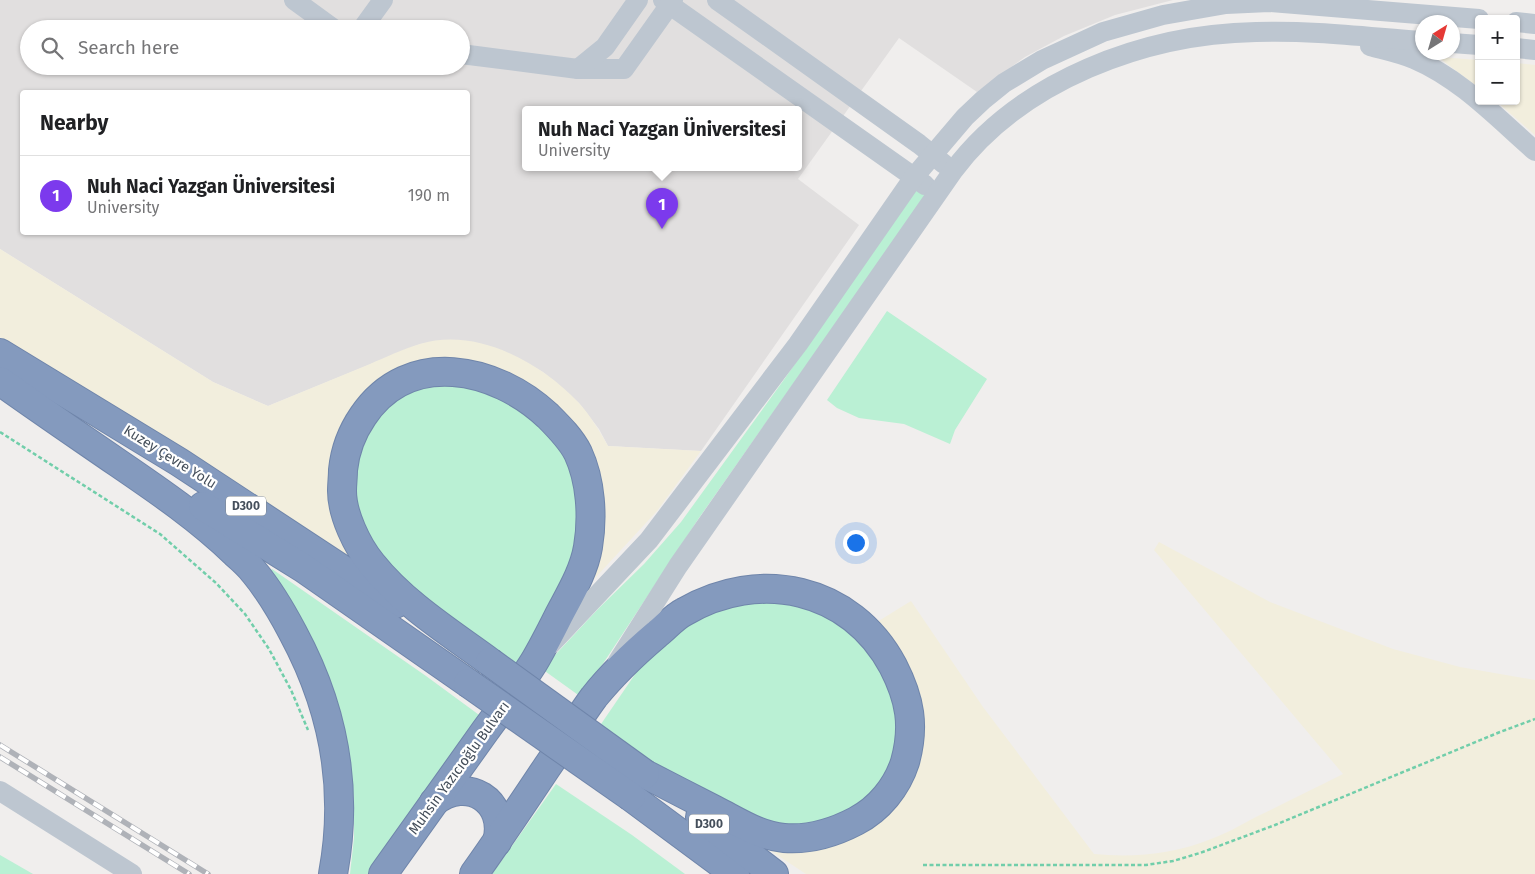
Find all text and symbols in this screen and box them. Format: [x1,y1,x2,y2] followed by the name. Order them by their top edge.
[1415,15,1460,60] north arrow
[1475,15,1520,105] map controls
[1475,15,1520,60] button: +
[20,20,470,75] search box
[38,34,66,62] icon: search
[78,36,179,59] text: Search here
[1475,60,1520,105] button: −
[522,106,802,171] popup
[40,110,108,136] text: Nearby
[538,118,786,141] text: Nuh Naci Yazgan Üniversitesi
[538,141,610,160] text: University
[87,175,335,198] text: Nuh Naci Yazgan Üniversitesi
[52,186,60,205] text: 1
[408,186,450,205] text: 190 m
[646,188,678,229] pin: 1
[87,198,160,217] text: University
[121,422,219,492] street label: Kuzey Çevre Yolu
[226,496,266,516] road number: D300
[843,530,869,556] your location
[405,698,513,838] street label: Muhsin Yazıcıoğlu Bulvarı
[689,814,729,834] road number: D300

